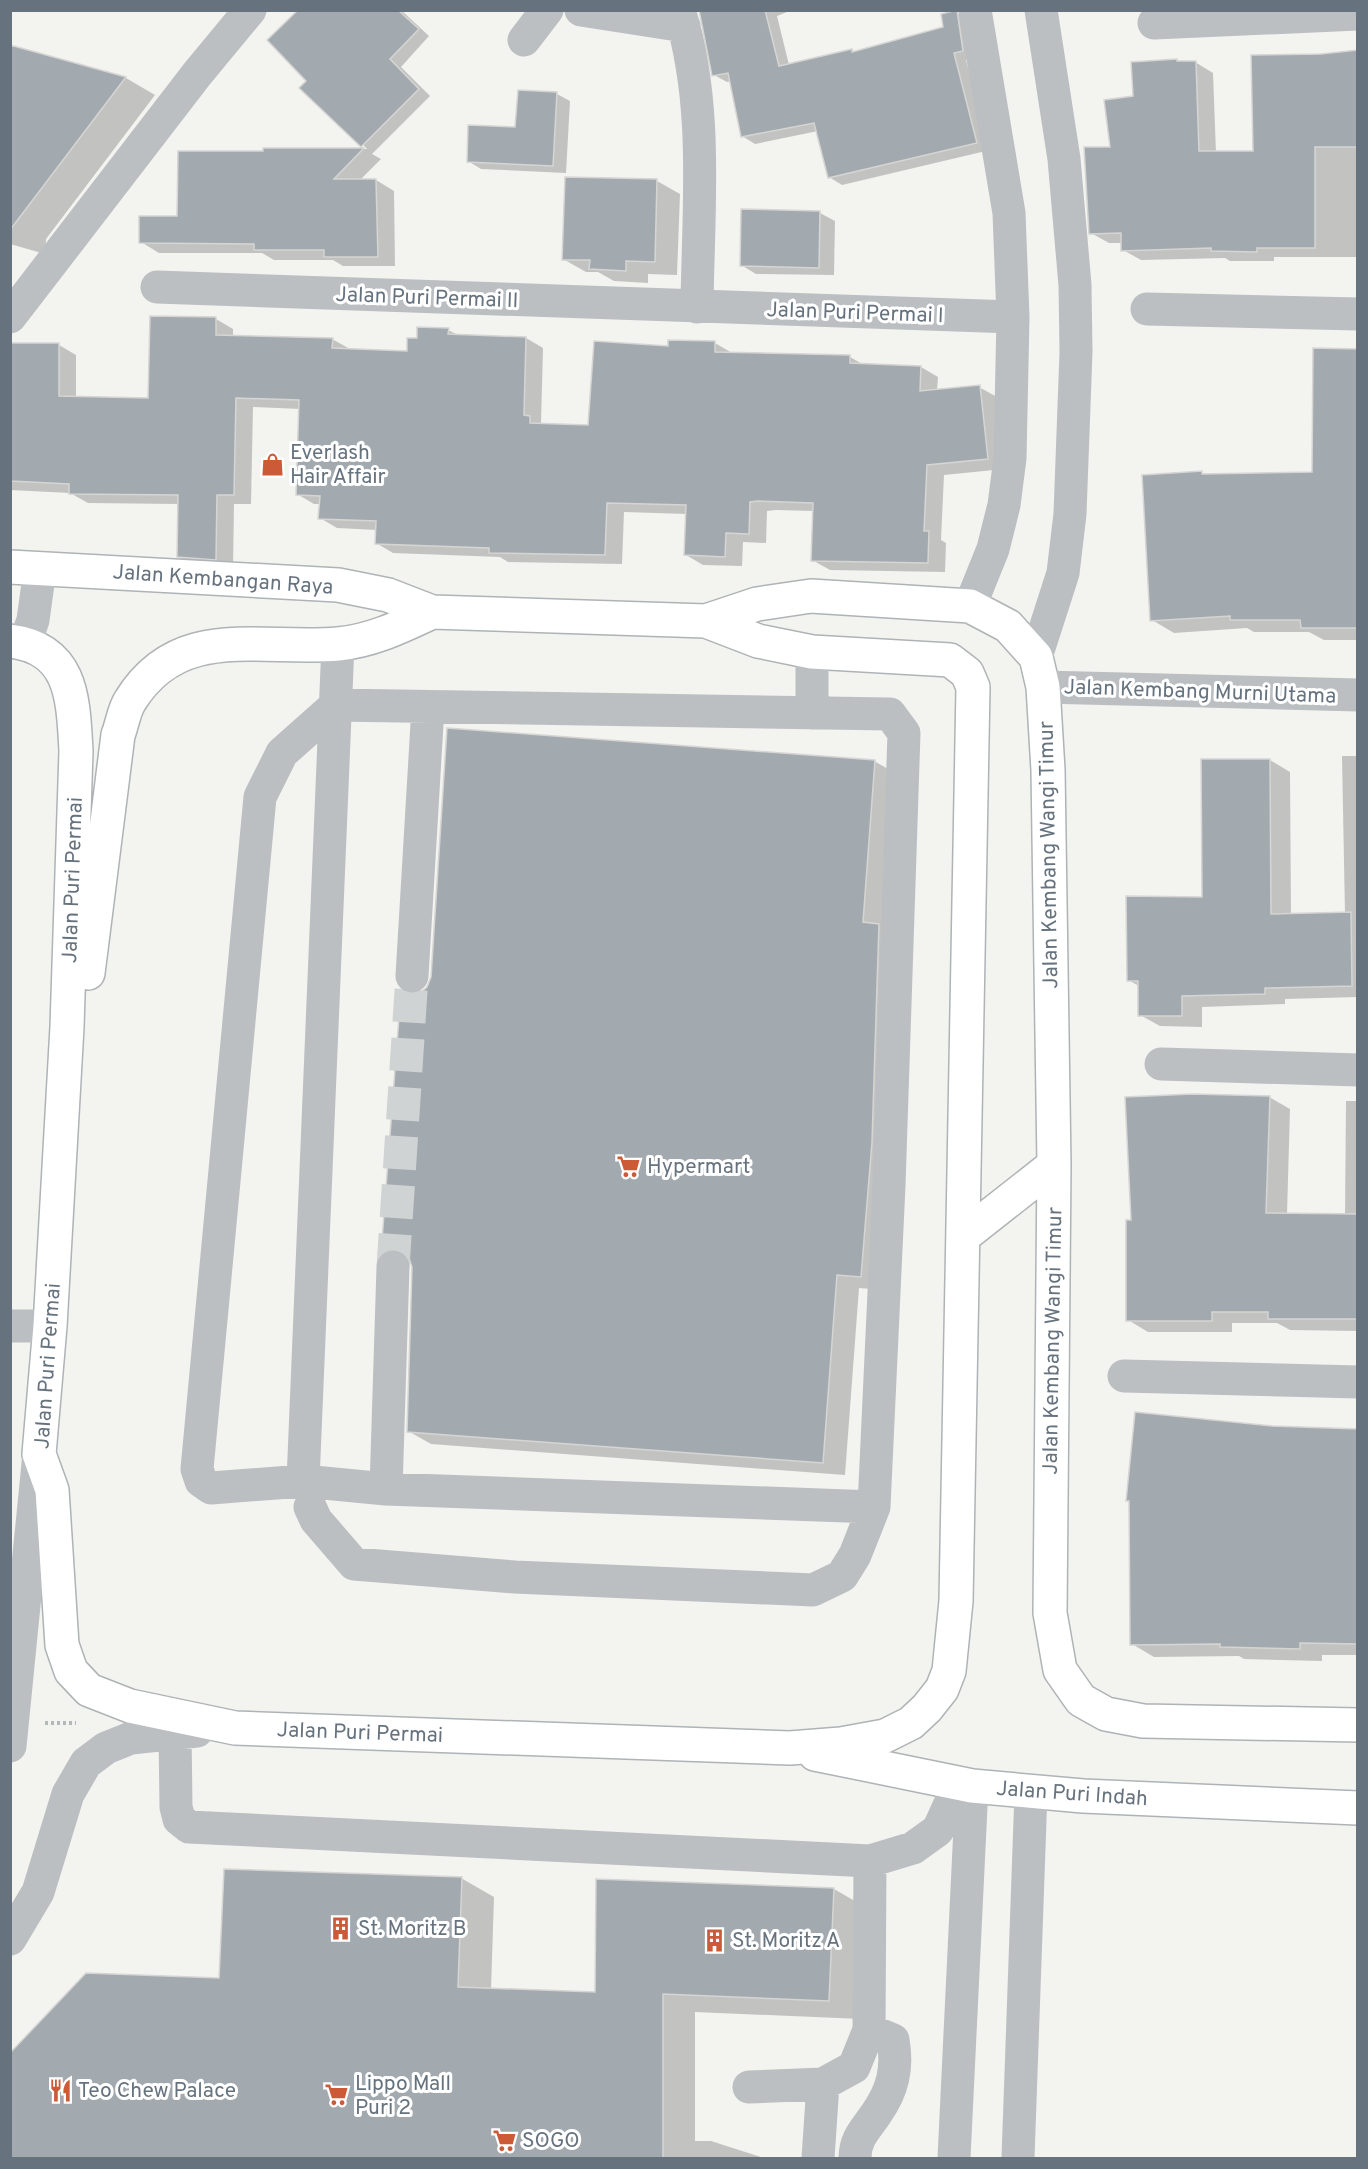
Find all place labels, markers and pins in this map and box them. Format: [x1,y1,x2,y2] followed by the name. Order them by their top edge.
[290,440,386,491] place label: Everlash Hair Affair
[259,451,285,477] shop icon: Everlash Hair Affair
[616,1153,642,1179] supermarket icon: Hypermart
[647,1154,750,1181] place label: Hypermart
[327,1915,353,1941] building icon: St. Moritz B
[358,1916,467,1943] place label: St. Moritz B
[701,1927,727,1953] building icon: St. Moritz A
[732,1928,840,1955] place label: St. Moritz A
[355,2071,451,2122] place label: Lippo Mall Puri 2
[47,2077,73,2103] restaurant icon: Teo Chew Palace
[78,2078,236,2105] place label: Teo Chew Palace
[324,2082,350,2108] supermarket icon: Lippo Mall Puri 2
[491,2127,517,2153] supermarket icon: SOGO
[522,2128,580,2155] place label: SOGO

